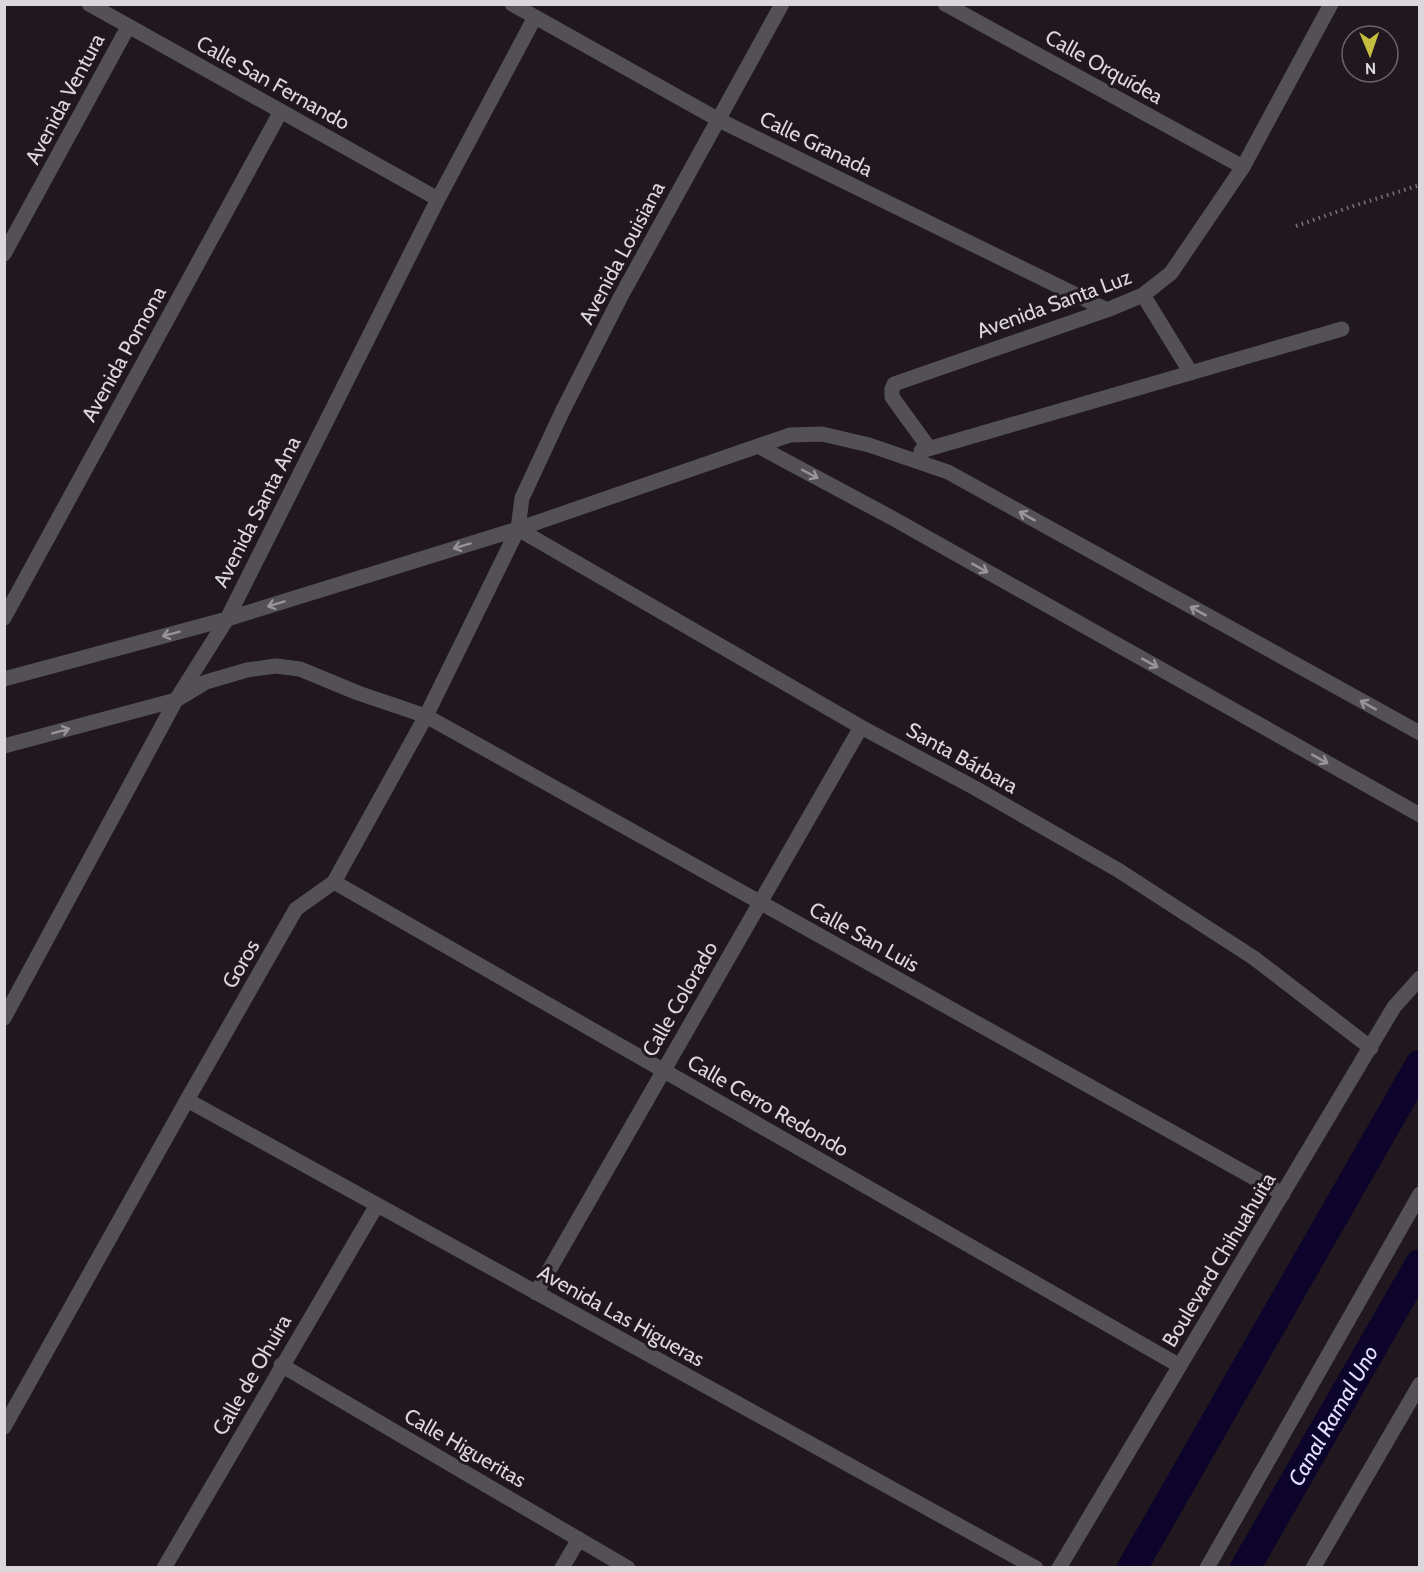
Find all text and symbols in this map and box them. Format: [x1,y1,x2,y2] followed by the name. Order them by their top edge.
[1041,24,1167,109] street label: Calle Orquídea
[1340,24,1400,84] north arrow
[20,29,109,168] street label: Avenida Ventura
[192,30,354,135] street label: Calle San Fernando
[1365,59,1376,78] text: N
[756,105,877,182] street label: Calle Granada
[573,177,670,328] street label: Avenida Louisiana
[973,264,1135,343] street label: Avenida Santa Luz
[76,282,171,426] street label: Avenida Pomona
[208,432,305,592] street label: Avenida Santa Ana
[800,469,818,480] one-way arrow
[1019,510,1036,522] one-way arrow
[453,542,472,553] one-way arrow
[972,562,989,574] one-way arrow
[267,599,286,610] one-way arrow
[1189,604,1206,616] one-way arrow
[162,629,181,640] one-way arrow
[1141,657,1158,669] one-way arrow
[1360,699,1377,711] one-way arrow
[902,717,1022,798] street label: Santa Bárbara
[51,725,70,736] one-way arrow
[1311,753,1328,765] one-way arrow
[805,896,924,977] street label: Calle San Luis
[217,935,265,993] street label: Goros
[637,937,723,1061] street label: Calle Colorado
[683,1049,853,1162] street label: Calle Cerro Redondo
[1157,1168,1281,1351] street label: Boulevard Chihuahuita
[534,1259,709,1372] street label: Avenida Las Higueras
[207,1310,296,1439] street label: Calle de Ohuira
[1282,1341,1384,1491] water label: Canal Ramal Uno
[400,1403,531,1493] street label: Calle Higueritas

